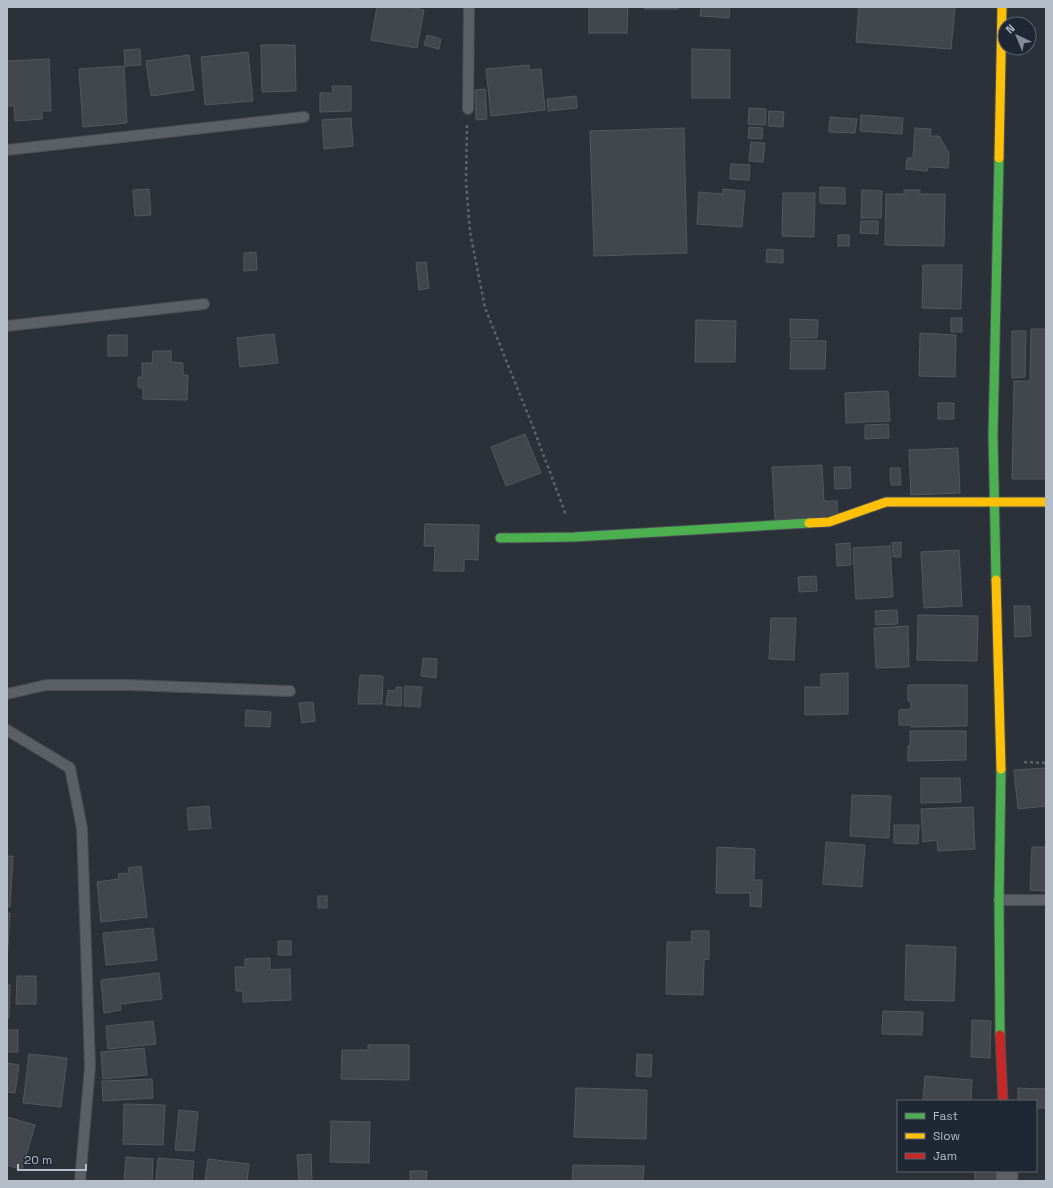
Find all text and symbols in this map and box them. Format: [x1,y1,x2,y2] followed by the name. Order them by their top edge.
[997,16,1037,56] north arrow
[1003,21,1018,36] text: N
[897,1100,1037,1172] legend
[933,1108,958,1124] text: Fast
[933,1128,960,1144] text: Slow
[18,1146,86,1172] scale bar
[933,1148,957,1164] text: Jam
[24,1152,52,1168] text: 20 m

